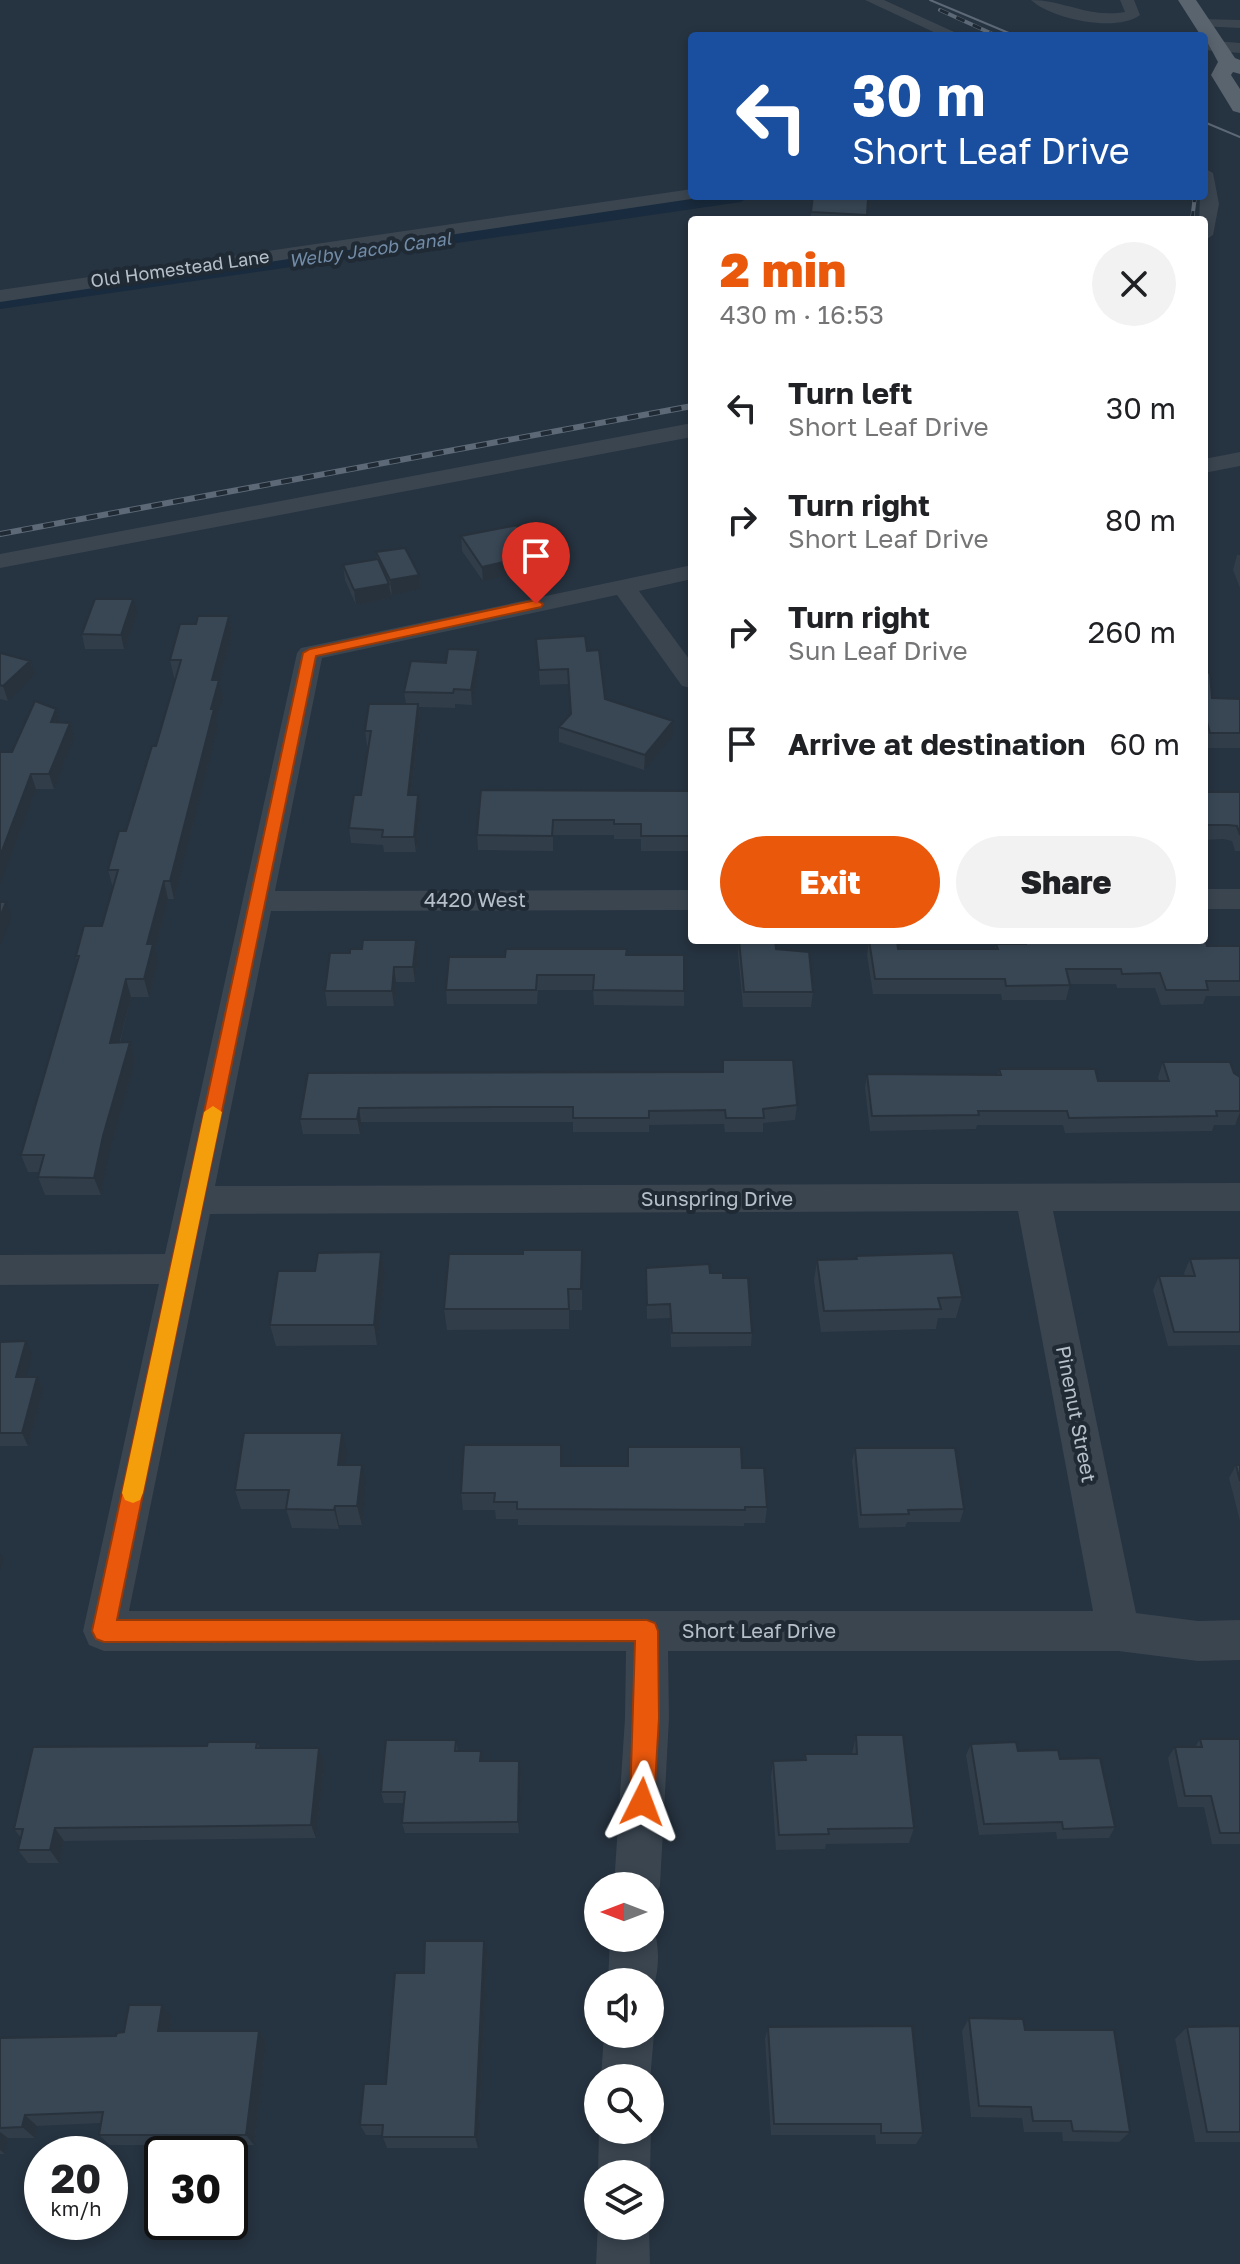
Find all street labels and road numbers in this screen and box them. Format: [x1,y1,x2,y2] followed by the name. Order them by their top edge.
[89,245,271,291] street label: Old Homestead Lane
[424,887,526,911] street label: 4420 West
[641,1186,793,1210] street label: Sunspring Drive
[1052,1343,1102,1484] street label: Pinenut Street
[682,1618,836,1642] street label: Short Leaf Drive

